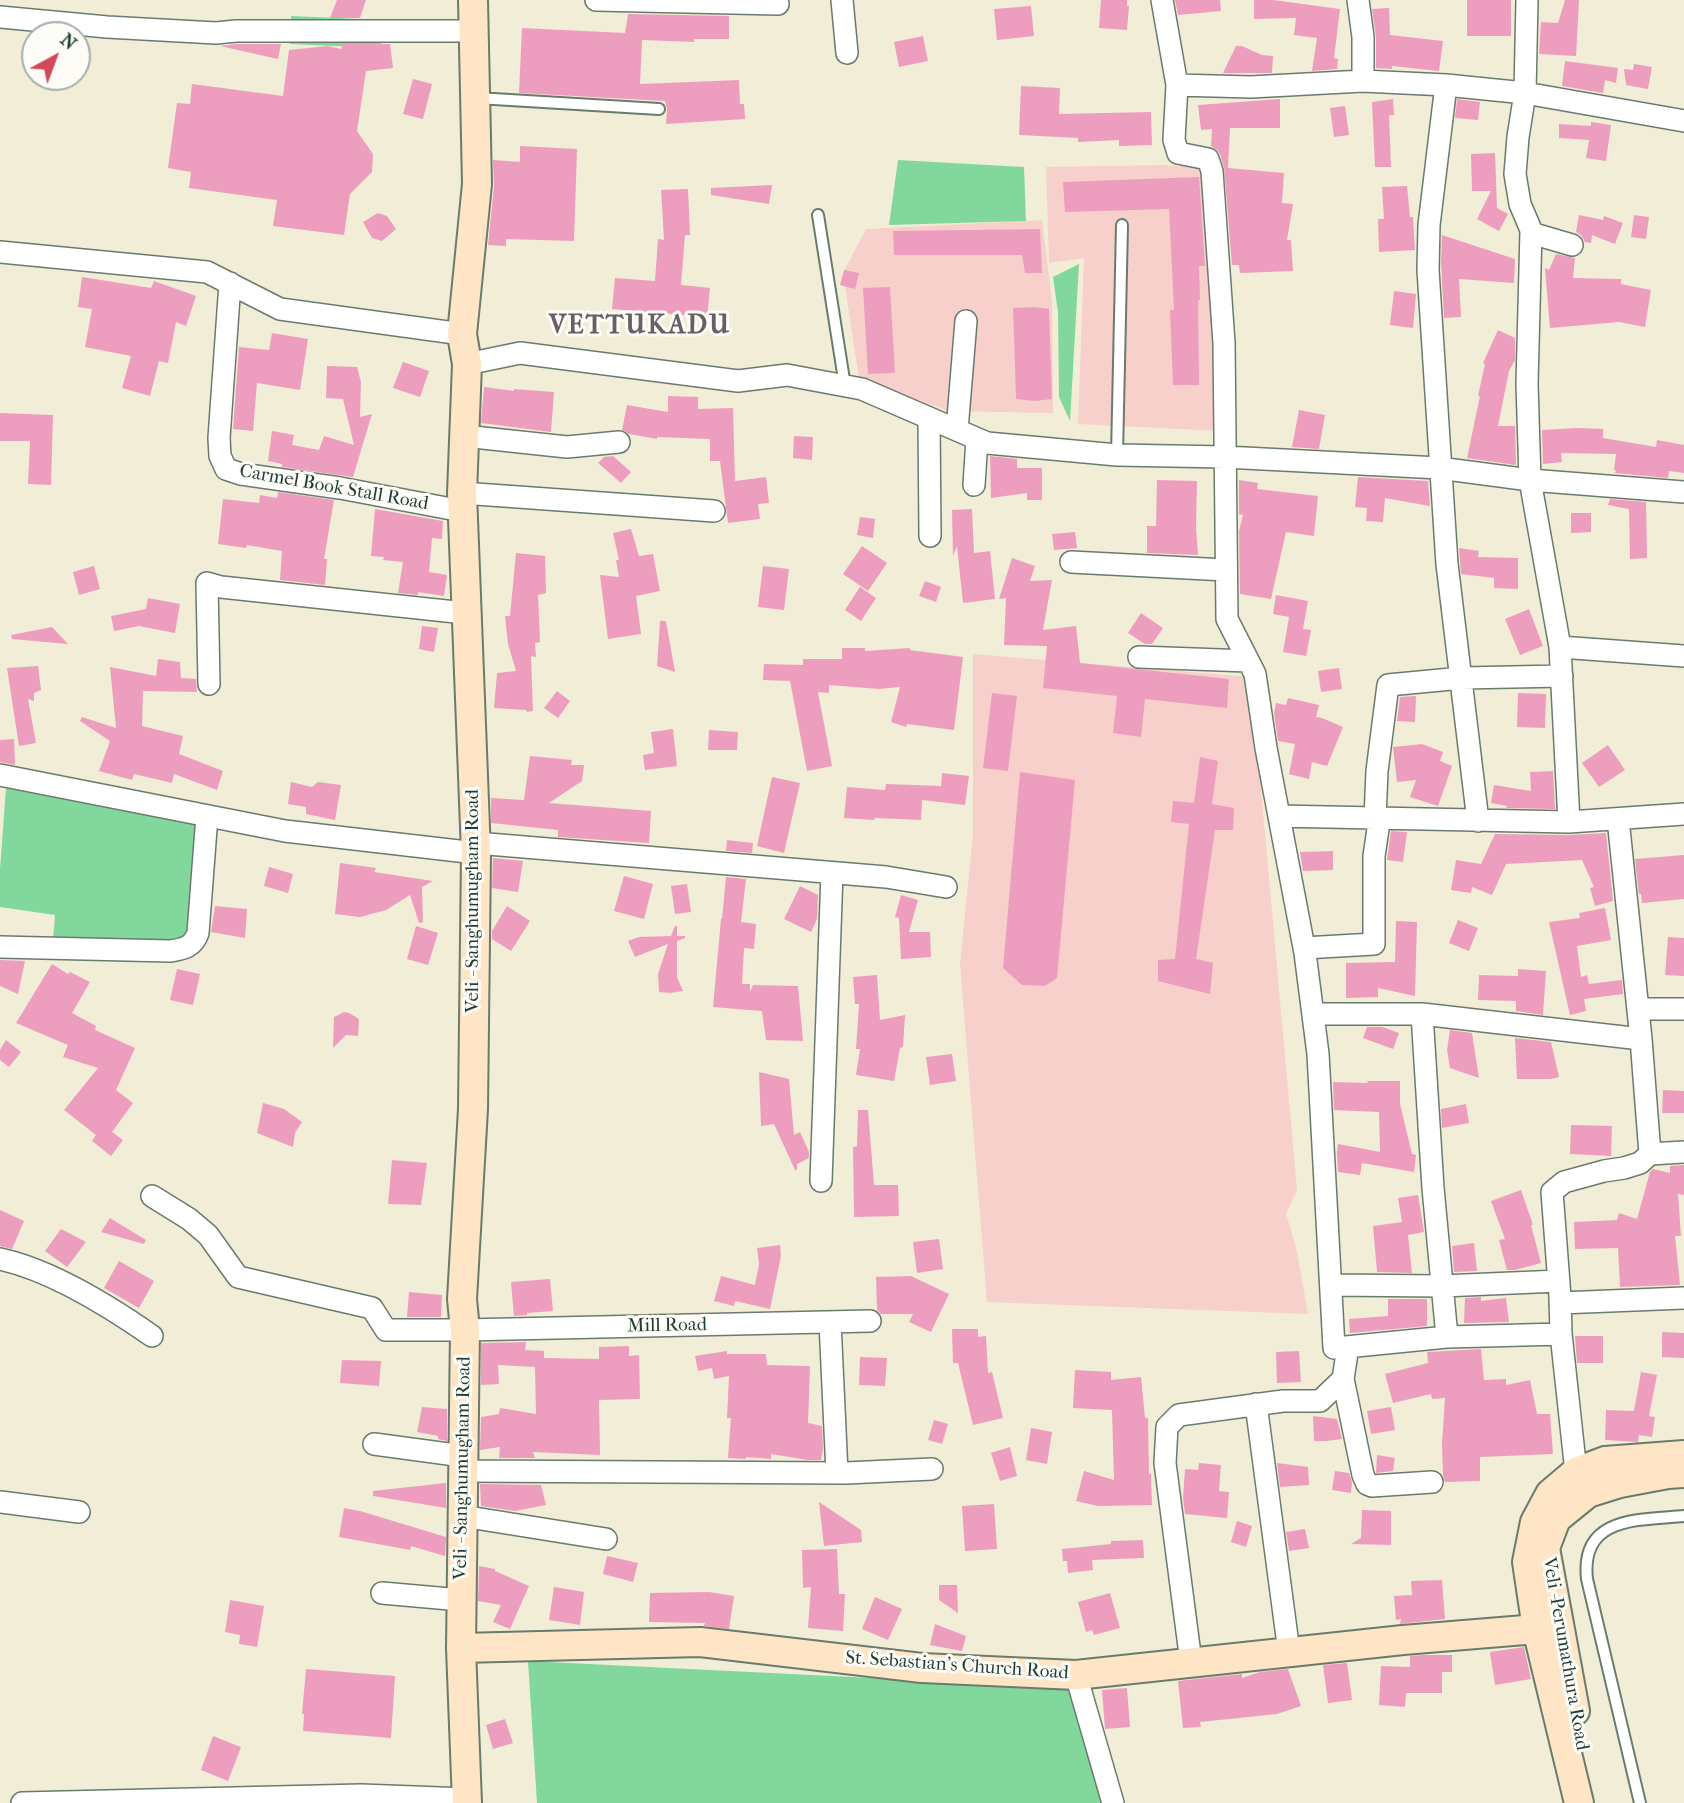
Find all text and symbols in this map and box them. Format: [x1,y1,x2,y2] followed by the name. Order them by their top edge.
[21,21,91,91] north arrow
[56,29,81,55] text: N
[550,311,730,343] district label: VETTUKADU
[238,460,430,516] street label: Carmel Book Stall Road
[462,789,484,1013] street label: Veli - Sanghumugham Road
[627,1314,707,1338] street label: Mill Road
[450,1356,476,1580] street label: Veli - Sanghumugham Road
[1537,1556,1593,1752] street label: Veli -Perumathura Road
[845,1647,1069,1685] street label: St. Sebastian's Church Road

